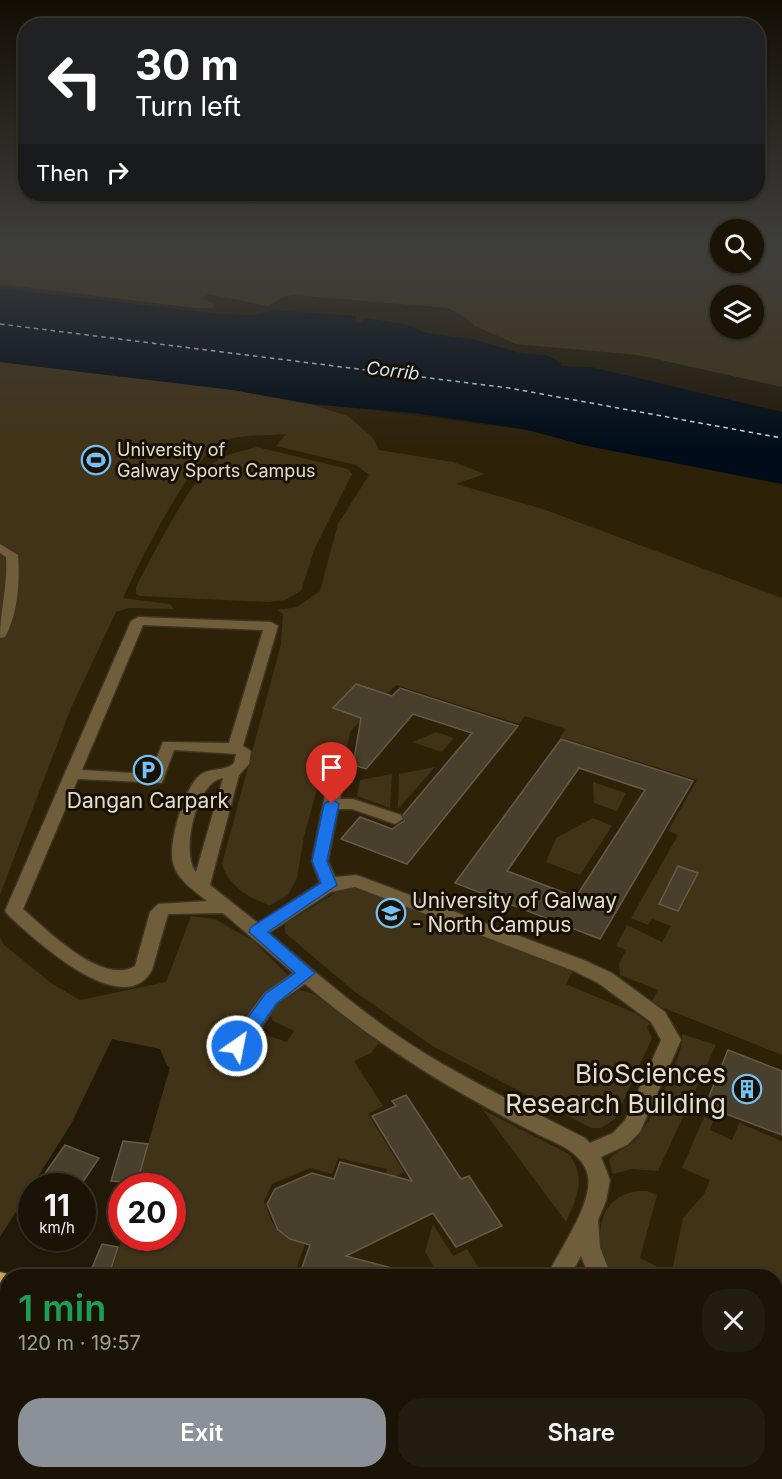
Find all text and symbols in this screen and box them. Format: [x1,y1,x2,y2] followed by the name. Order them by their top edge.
[135,39,239,90] text: 30 m
[36,42,114,120] icon: left
[135,90,241,123] text: Turn left
[101,156,134,189] icon: right
[36,160,89,186] text: Then
[710,219,764,339] map controls
[710,219,764,273] button: search
[710,285,764,339] button: layers
[365,357,421,384] water label: Corrib
[117,439,316,481] place label: University of Galway Sports Campus
[80,444,112,476] sports icon: University of Galway Sports Campus
[306,742,357,804] pin
[315,751,348,784] icon: arrive
[132,754,164,786] parking icon: Dangan Carpark
[67,788,230,813] place label: Dangan Carpark
[412,888,617,937] place label: University of Galway - North Campus
[375,897,407,929] school or university icon: University of Galway - North Campus
[205,1014,269,1078] position arrow
[505,1058,726,1119] place label: BioSciences Research Building
[731,1073,763,1105] building icon: BioSciences Research Building
[108,1173,186,1251] speed limit sign: 20
[44,1187,70,1223] text: 11
[39,1218,75,1237] text: km/h
[18,1286,106,1330] text: 1 min
[702,1289,765,1352] button: close
[18,1331,141,1355] text: 120 m · 19:57
[18,1398,386,1467] button: Exit
[398,1398,765,1467] button: Share

